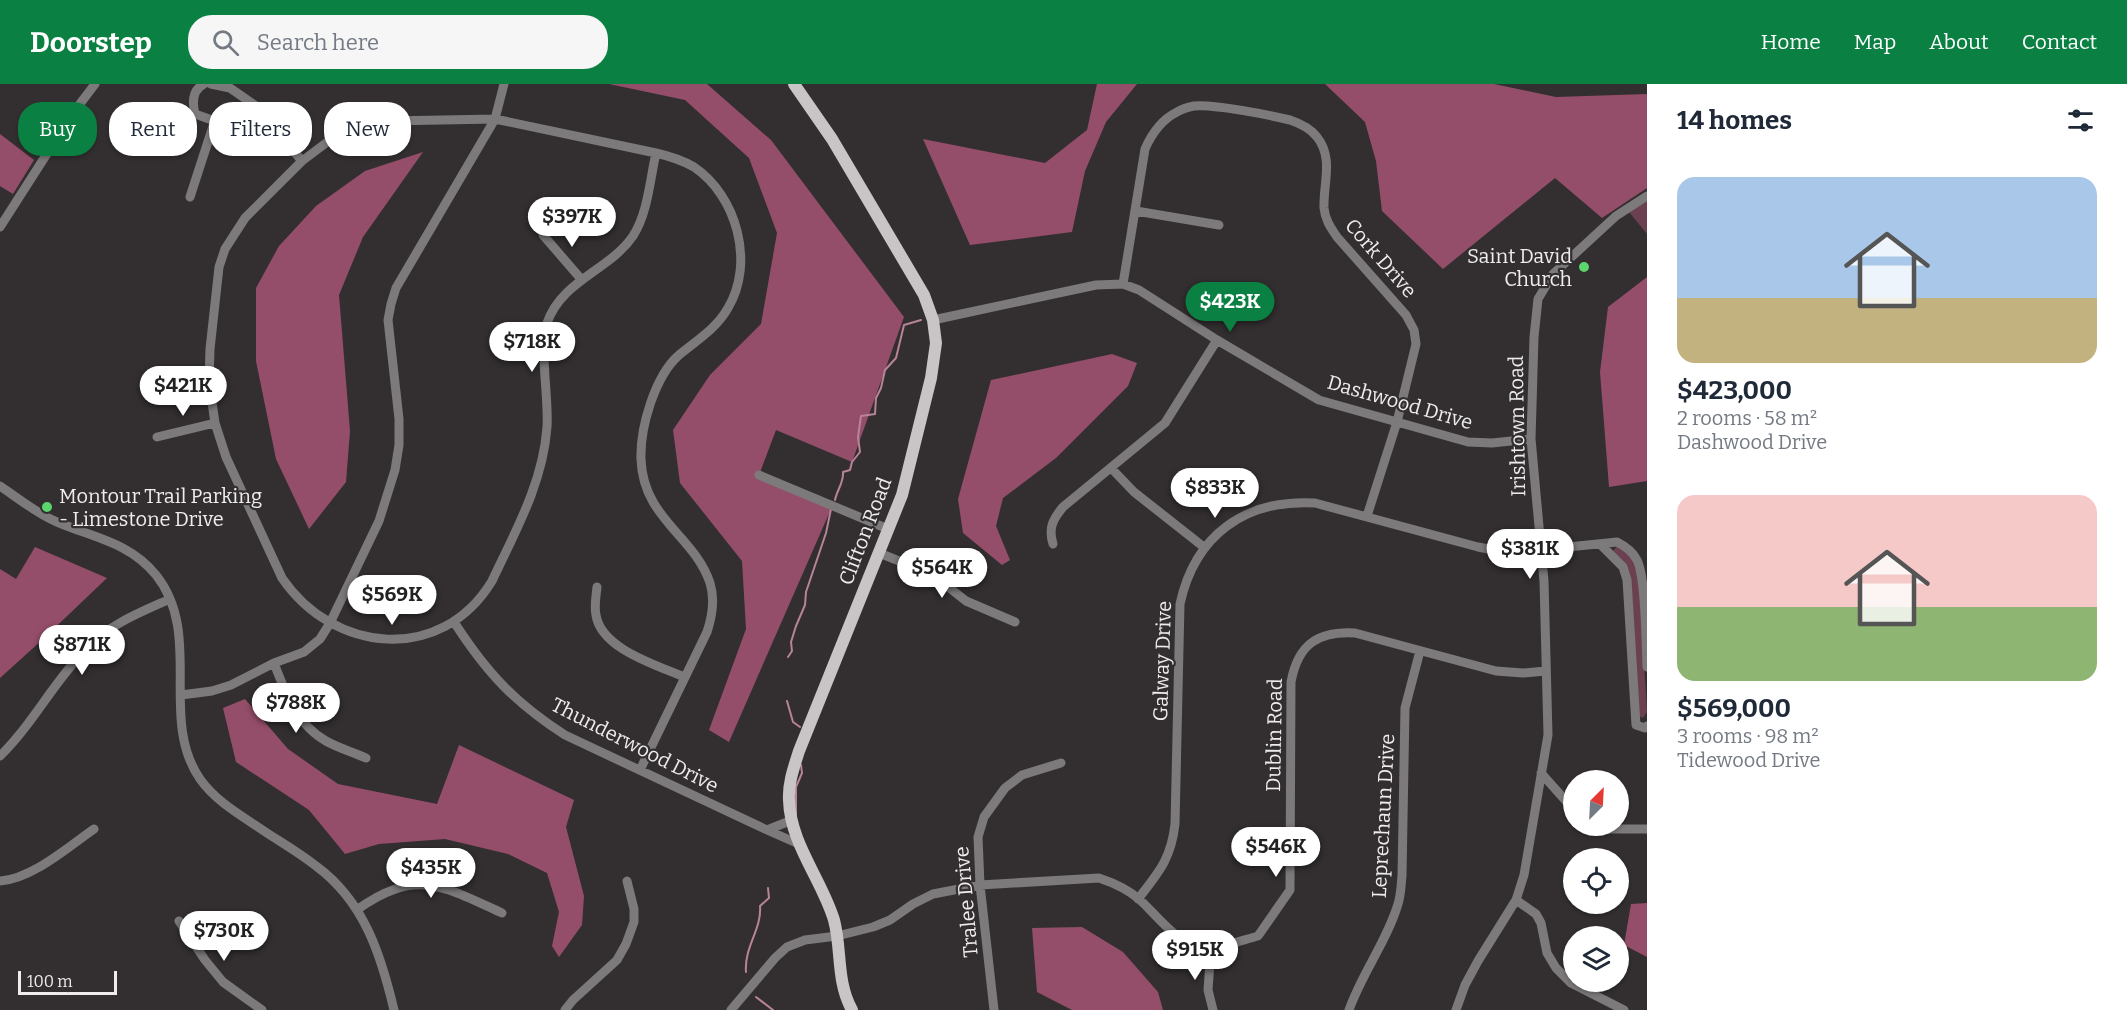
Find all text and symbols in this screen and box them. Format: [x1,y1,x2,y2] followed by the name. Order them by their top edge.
[188,15,608,69] search box
[30,26,152,59] text: Doorstep
[209,26,242,59] icon: search
[257,29,379,56] text: Search here
[1761,29,1821,55] text: Home
[1854,29,1896,55] text: Map
[1929,29,1989,55] text: About
[2022,29,2097,55] text: Contact
[18,102,97,156] chip: Buy
[109,102,197,156] chip: Rent
[209,102,312,156] chip: Filters
[324,102,411,156] chip: New
[2064,104,2097,137] icon: filters
[1677,105,1792,136] text: 14 homes
[530,197,614,248] pin: $397K
[542,204,602,228] text: $397K
[1340,214,1422,302] street label: Cork Drive
[1833,216,1941,324] icon: home
[1467,244,1573,291] place label: Saint David Church
[1577,260,1591,274] marker: Saint David Church
[1188,282,1272,333] pin: $423K
[1199,289,1261,313] text: $423K
[490,322,574,373] pin: $718K
[503,329,561,353] text: $718K
[1504,355,1530,497] street label: Irishtown Road
[141,366,225,417] pin: $421K
[1325,370,1475,434] street label: Dashwood Drive
[154,373,212,397] text: $421K
[1677,375,1792,406] text: $423,000
[1677,406,1817,430] text: 2 rooms · 58 m²
[1677,430,1827,454] text: Dashwood Drive
[1173,468,1257,519] pin: $833K
[833,474,897,588] street label: Clifton Road
[1185,475,1245,499] text: $833K
[59,484,262,531] place label: Montour Trail Parking - Limestone Drive
[40,500,54,514] marker: Montour Trail Parking - Limestone Drive
[1488,529,1572,580] pin: $381K
[1833,534,1941,642] icon: home
[1501,536,1559,560] text: $381K
[900,548,984,599] pin: $564K
[911,555,973,579] text: $564K
[350,575,434,626] pin: $569K
[361,582,423,606] text: $569K
[1148,600,1176,722] street label: Galway Drive
[40,625,124,676] pin: $871K
[53,632,111,656] text: $871K
[1261,678,1287,792] street label: Dublin Road
[254,683,338,734] pin: $788K
[266,690,326,714] text: $788K
[547,692,723,798] street label: Thunderwood Drive
[1677,693,1791,724] text: $569,000
[1677,724,1819,748] text: 3 rooms · 98 m²
[1367,733,1399,899] street label: Leprechaun Drive
[1677,748,1820,772] text: Tidewood Drive
[1563,770,1629,836] north arrow
[1563,770,1629,992] map controls
[1234,827,1318,878] pin: $546K
[1245,834,1307,858] text: $546K
[949,846,983,958] street label: Tralee Drive
[389,848,473,899] pin: $435K
[1563,848,1629,914] button: locate
[400,855,462,879] text: $435K
[182,911,266,962] pin: $730K
[194,918,254,942] text: $730K
[1563,926,1629,992] button: layers
[1153,930,1237,981] pin: $915K
[1166,937,1224,961] text: $915K
[18,968,117,996] scale bar
[27,972,72,991] text: 100 m

